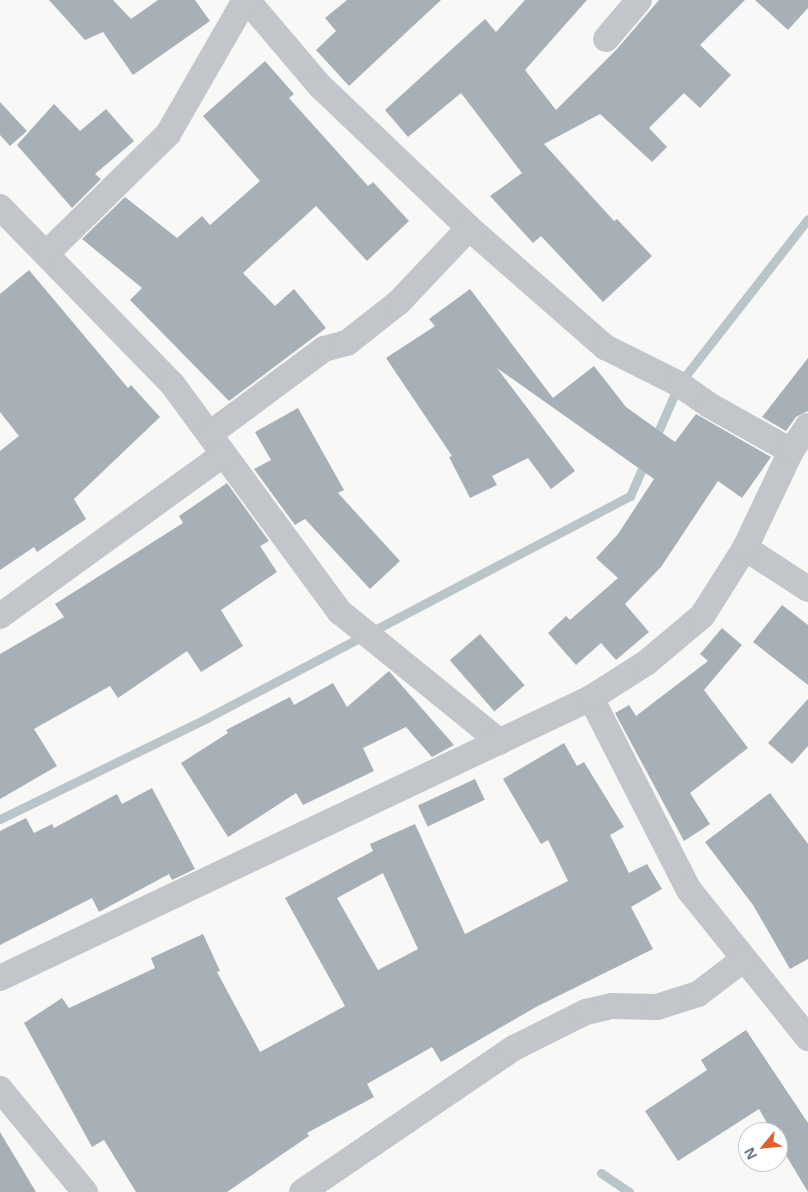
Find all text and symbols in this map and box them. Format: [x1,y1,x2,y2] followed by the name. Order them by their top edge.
[738,1122,788,1172] north arrow
[739,1144,761,1163] text: N

